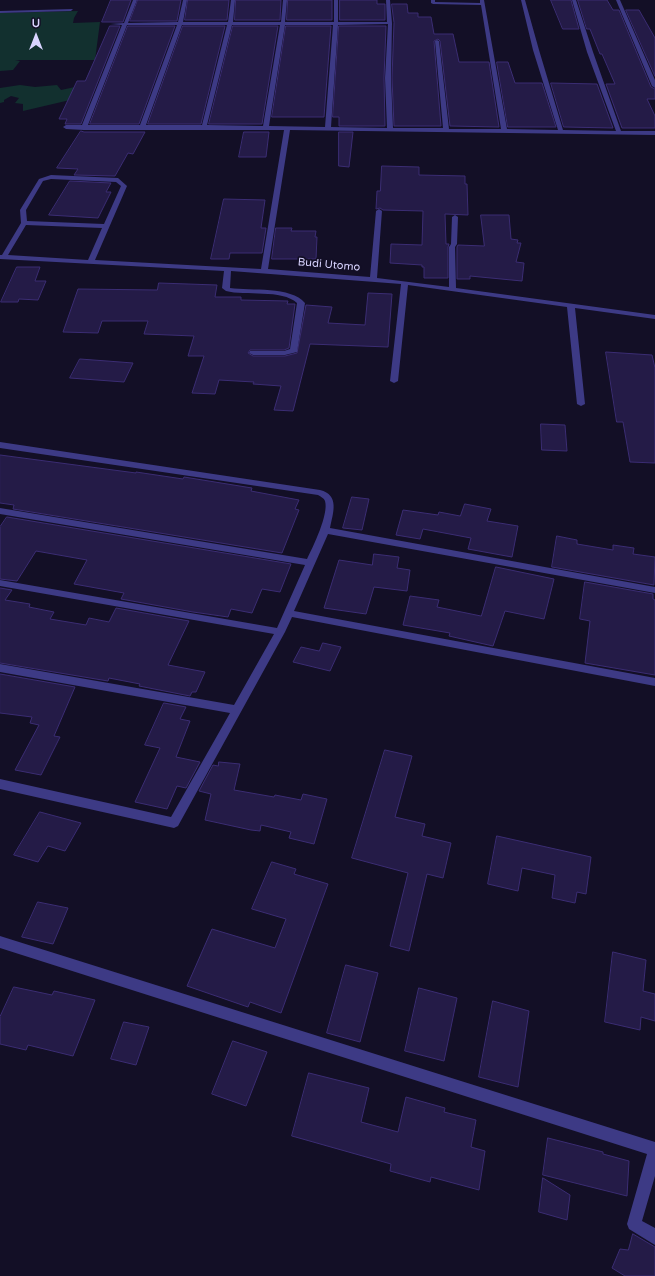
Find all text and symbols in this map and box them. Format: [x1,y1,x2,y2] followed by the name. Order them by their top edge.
[16,16,56,56] north arrow
[32,17,40,30] text: U
[297,256,361,274] street label: Budi Utomo

